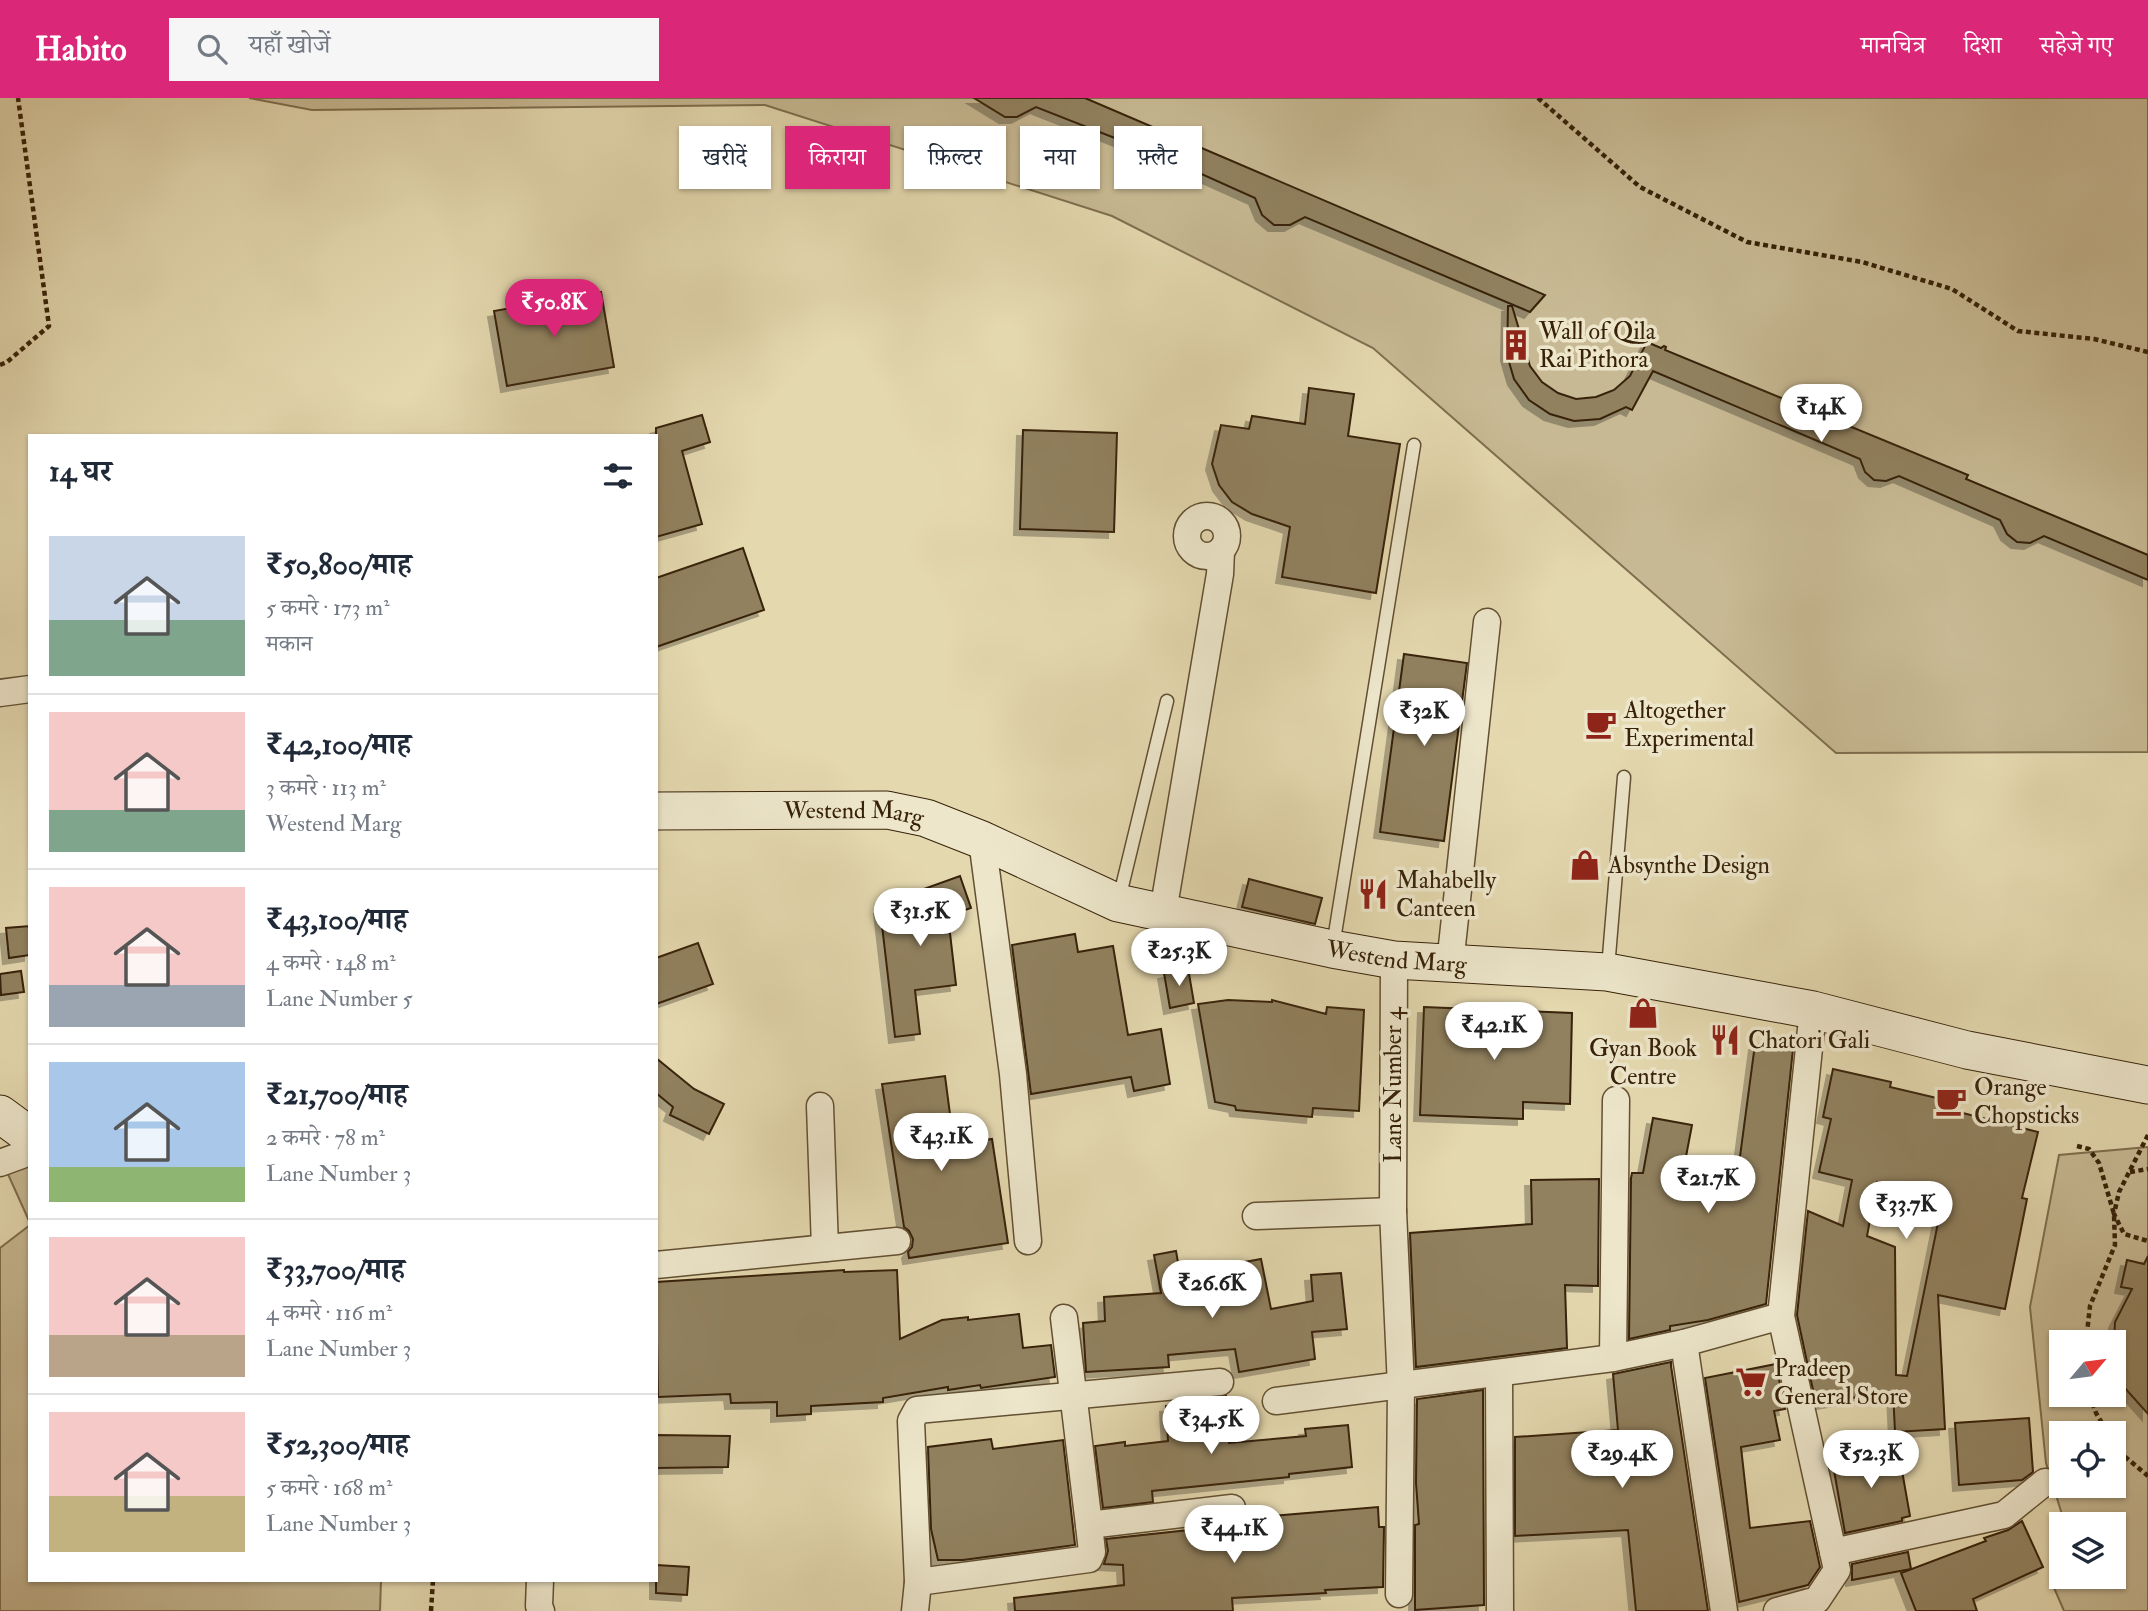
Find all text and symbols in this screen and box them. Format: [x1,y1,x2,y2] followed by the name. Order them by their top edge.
[169,18,659,81] search box
[35,29,127,70] text: Habito
[249,29,330,61] text: यहाँ खोजें
[193,30,231,68] icon: search
[1860,30,1926,61] text: मानचित्र
[1964,30,2002,61] text: दिशा
[2040,30,2113,61] text: सहेजे गए
[679,126,771,189] chip: खरीदें
[785,126,890,189] chip: किराया
[904,126,1006,189] chip: फ़िल्टर
[1020,126,1100,189] chip: नया
[1114,126,1202,189] chip: फ़्लैट
[497,280,611,339] pin: ₹50.8K
[521,287,587,316] text: ₹50.8K
[1538,316,1657,375] place label: Wall of Qila Rai Pithora
[1499,328,1533,362] building icon: Wall of Qila Rai Pithora
[1780,384,1862,444] pin: ₹14K
[1796,392,1846,421] text: ₹14K
[49,453,112,490] text: 14 घर
[599,457,637,495] icon: filters
[266,546,412,583] text: ₹50,800/माह
[105,564,189,648] icon: home
[266,593,390,622] text: 5 कमरे · 173 m²
[266,629,313,658] text: मकान
[1383,688,1465,748] pin: ₹32K
[1623,695,1754,754] place label: Altogether Experimental
[1399,696,1449,725] text: ₹32K
[1584,707,1618,741] cafe icon: Altogether Experimental
[266,726,411,763] text: ₹42,100/माह
[105,740,189,824] icon: home
[266,773,386,802] text: 3 कमरे · 113 m²
[782,795,928,833] street label: Westend Marg
[266,809,401,838] text: Westend Marg
[1568,848,1602,882] shop icon: Absynthe Design
[1607,850,1770,881] place label: Absynthe Design
[1396,865,1496,924] place label: Mahabelly Canteen
[1356,877,1390,911] restaurant icon: Mahabelly Canteen
[863,888,977,948] pin: ₹31.5K
[890,896,950,925] text: ₹31.5K
[266,901,407,938] text: ₹43,100/माह
[105,915,189,999] icon: home
[1122,928,1236,988] pin: ₹25.3K
[1323,933,1469,980] street label: Westend Marg
[1147,936,1211,965] text: ₹25.3K
[266,948,396,977] text: 4 कमरे · 148 m²
[266,984,413,1013] text: Lane Number 5
[1626,996,1660,1030] shop icon: Gyan Book Centre
[1437,1002,1551,1062] pin: ₹42.1K
[1378,1006,1409,1163] street label: Lane Number 4
[1461,1010,1527,1039] text: ₹42.1K
[1708,1023,1742,1057] restaurant icon: Chatori Gali
[1748,1025,1870,1056] place label: Chatori Gali
[1589,1033,1698,1092] place label: Gyan Book Centre
[1974,1072,2079,1131] place label: Orange Chopsticks
[266,1076,408,1113] text: ₹21,700/माह
[1934,1084,1968,1118] cafe icon: Orange Chopsticks
[105,1090,189,1174] icon: home
[884,1114,998,1173] pin: ₹43.1K
[910,1121,972,1150] text: ₹43.1K
[266,1123,385,1152] text: 2 कमरे · 78 m²
[1651,1156,1765,1215] pin: ₹21.7K
[266,1159,411,1188] text: Lane Number 3
[1676,1163,1740,1192] text: ₹21.7K
[1849,1182,1963,1241] pin: ₹33.7K
[1876,1189,1936,1218] text: ₹33.7K
[266,1251,405,1288] text: ₹33,700/माह
[1155,1260,1269,1320] pin: ₹26.6K
[105,1265,189,1349] icon: home
[1178,1268,1246,1297] text: ₹26.6K
[266,1298,392,1327] text: 4 कमरे · 116 m²
[2049,1330,2126,1407] north arrow
[2049,1330,2126,1589] map controls
[266,1334,411,1363] text: Lane Number 3
[1774,1353,1908,1412] place label: Pradeep General Store
[1734,1365,1768,1399] supermarket icon: Pradeep General Store
[1154,1396,1268,1456] pin: ₹34.5K
[1179,1404,1243,1433] text: ₹34.5K
[2049,1421,2126,1498] button: locate
[266,1426,409,1463] text: ₹52,300/माह
[1565,1430,1679,1490] pin: ₹29.4K
[1814,1430,1928,1490] pin: ₹52.3K
[1587,1438,1657,1467] text: ₹29.4K
[1839,1438,1903,1467] text: ₹52.3K
[105,1440,189,1524] icon: home
[266,1473,393,1502] text: 5 कमरे · 168 m²
[1177,1506,1291,1565] pin: ₹44.1K
[266,1509,411,1538] text: Lane Number 3
[2049,1512,2126,1589] button: layers
[1200,1513,1268,1542] text: ₹44.1K

